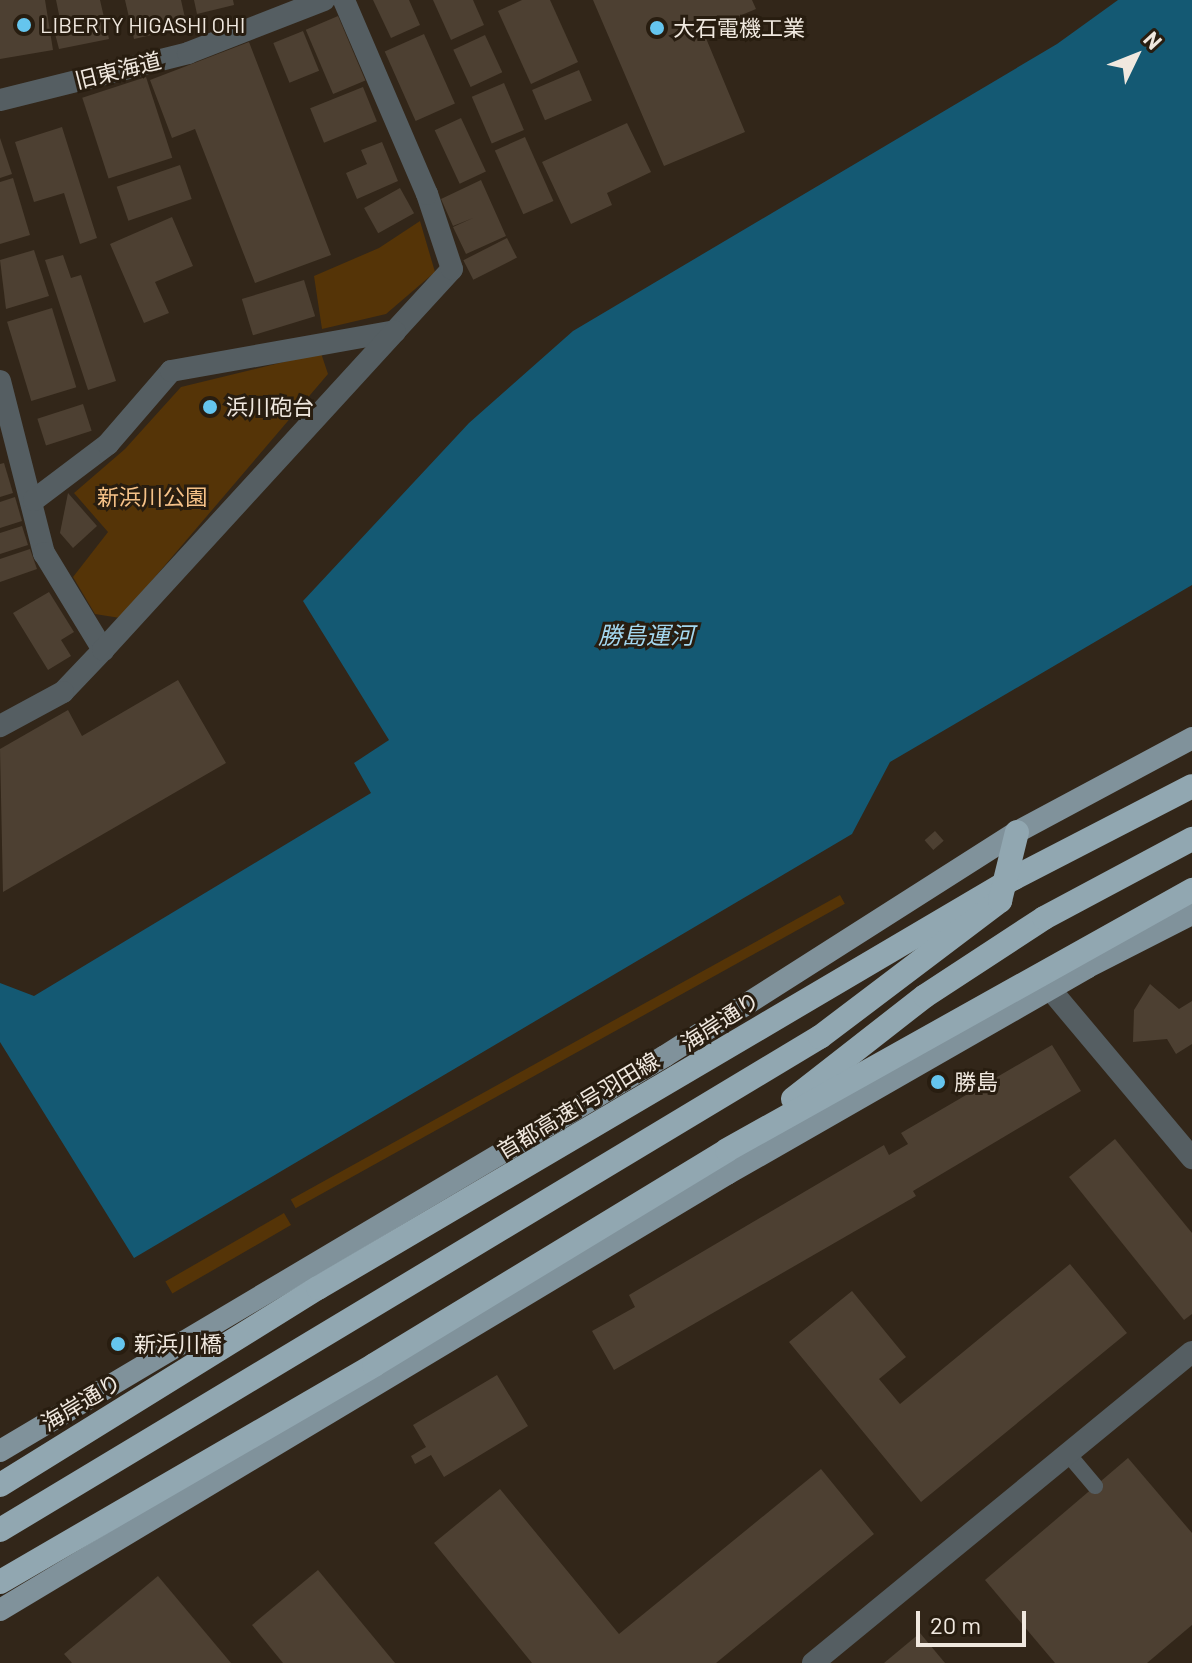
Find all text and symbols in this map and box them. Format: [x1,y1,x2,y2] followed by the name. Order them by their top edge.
[40,12,245,38] place label: LIBERTY HIGASHI OHI
[673,15,805,41] place label: 大石電機工業
[15,16,33,34] marker: LIBERTY HIGASHI OHI
[1096,16,1176,96] north arrow
[648,19,666,37] marker: 大石電機工業
[1139,25,1168,54] text: N
[72,47,164,93] street label: 旧東海道
[226,394,314,420] place label: 浜川砲台
[201,398,219,416] marker: 浜川砲台
[97,484,207,510] park label: 新浜川公園
[598,621,694,649] water label: 勝島運河
[676,986,764,1056] street label: 海岸通り
[492,1046,664,1164] street label: 首都高速1号羽田線
[954,1069,998,1095] place label: 勝島
[929,1073,947,1091] marker: 勝島
[134,1331,222,1357] place label: 新浜川橋
[109,1335,127,1353] marker: 新浜川橋
[36,1368,126,1436] street label: 海岸通り
[920,1595,1030,1645] scale bar
[930,1610,981,1639] text: 20 m

